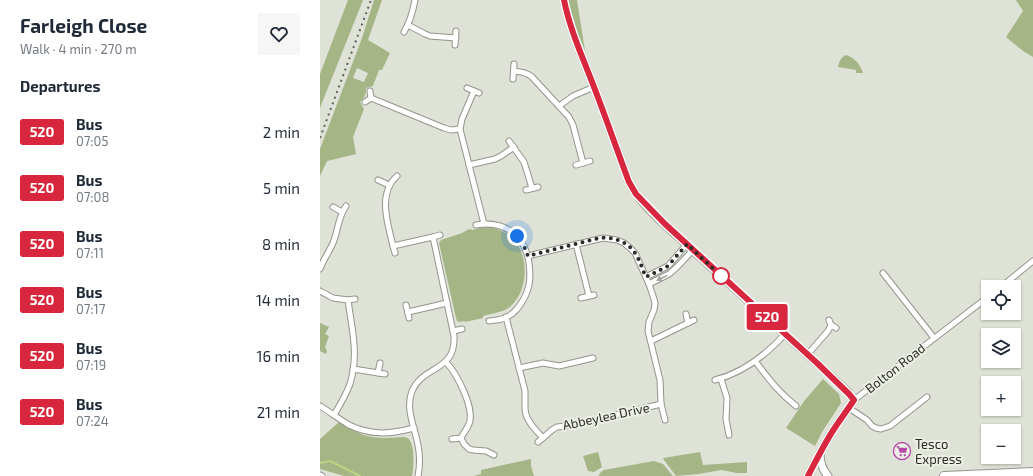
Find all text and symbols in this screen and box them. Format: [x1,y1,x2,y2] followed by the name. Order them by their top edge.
[258,13,300,55] button: heart
[20,14,147,37] text: Farleigh Close
[20,41,137,57] text: Walk · 4 min · 270 m
[20,77,100,95] text: Departures
[76,115,102,133] text: Bus
[30,123,54,140] text: 520
[263,123,300,141] text: 2 min
[76,133,108,149] text: 07:05
[76,171,102,189] text: Bus
[30,179,54,196] text: 520
[263,179,300,197] text: 5 min
[76,189,109,205] text: 07:08
[507,226,527,246] your location
[76,227,102,245] text: Bus
[30,235,54,252] text: 520
[262,235,300,253] text: 8 min
[76,245,104,261] text: 07:11
[712,267,730,285] unlabelled marker
[656,275,667,281] one-way arrow
[981,280,1021,464] map controls
[981,280,1021,320] button: locate
[76,283,102,301] text: Bus
[30,291,54,308] text: 520
[256,291,300,309] text: 14 min
[76,301,105,317] text: 07:17
[744,304,790,330] line badge: 520
[755,308,779,325] text: 520
[981,328,1021,368] button: layers
[76,339,102,357] text: Bus
[862,340,928,396] street label: Bolton Road
[30,347,54,364] text: 520
[257,347,300,365] text: 16 min
[76,357,106,373] text: 07:19
[981,376,1021,416] button: +
[76,395,102,413] text: Bus
[561,399,651,433] street label: Abbeylea Drive
[30,403,54,420] text: 520
[257,403,300,421] text: 21 min
[76,413,109,429] text: 07:24
[981,424,1021,464] button: −
[915,436,962,467] place label: Tesco Express
[892,441,912,461] supermarket icon: Tesco Express

